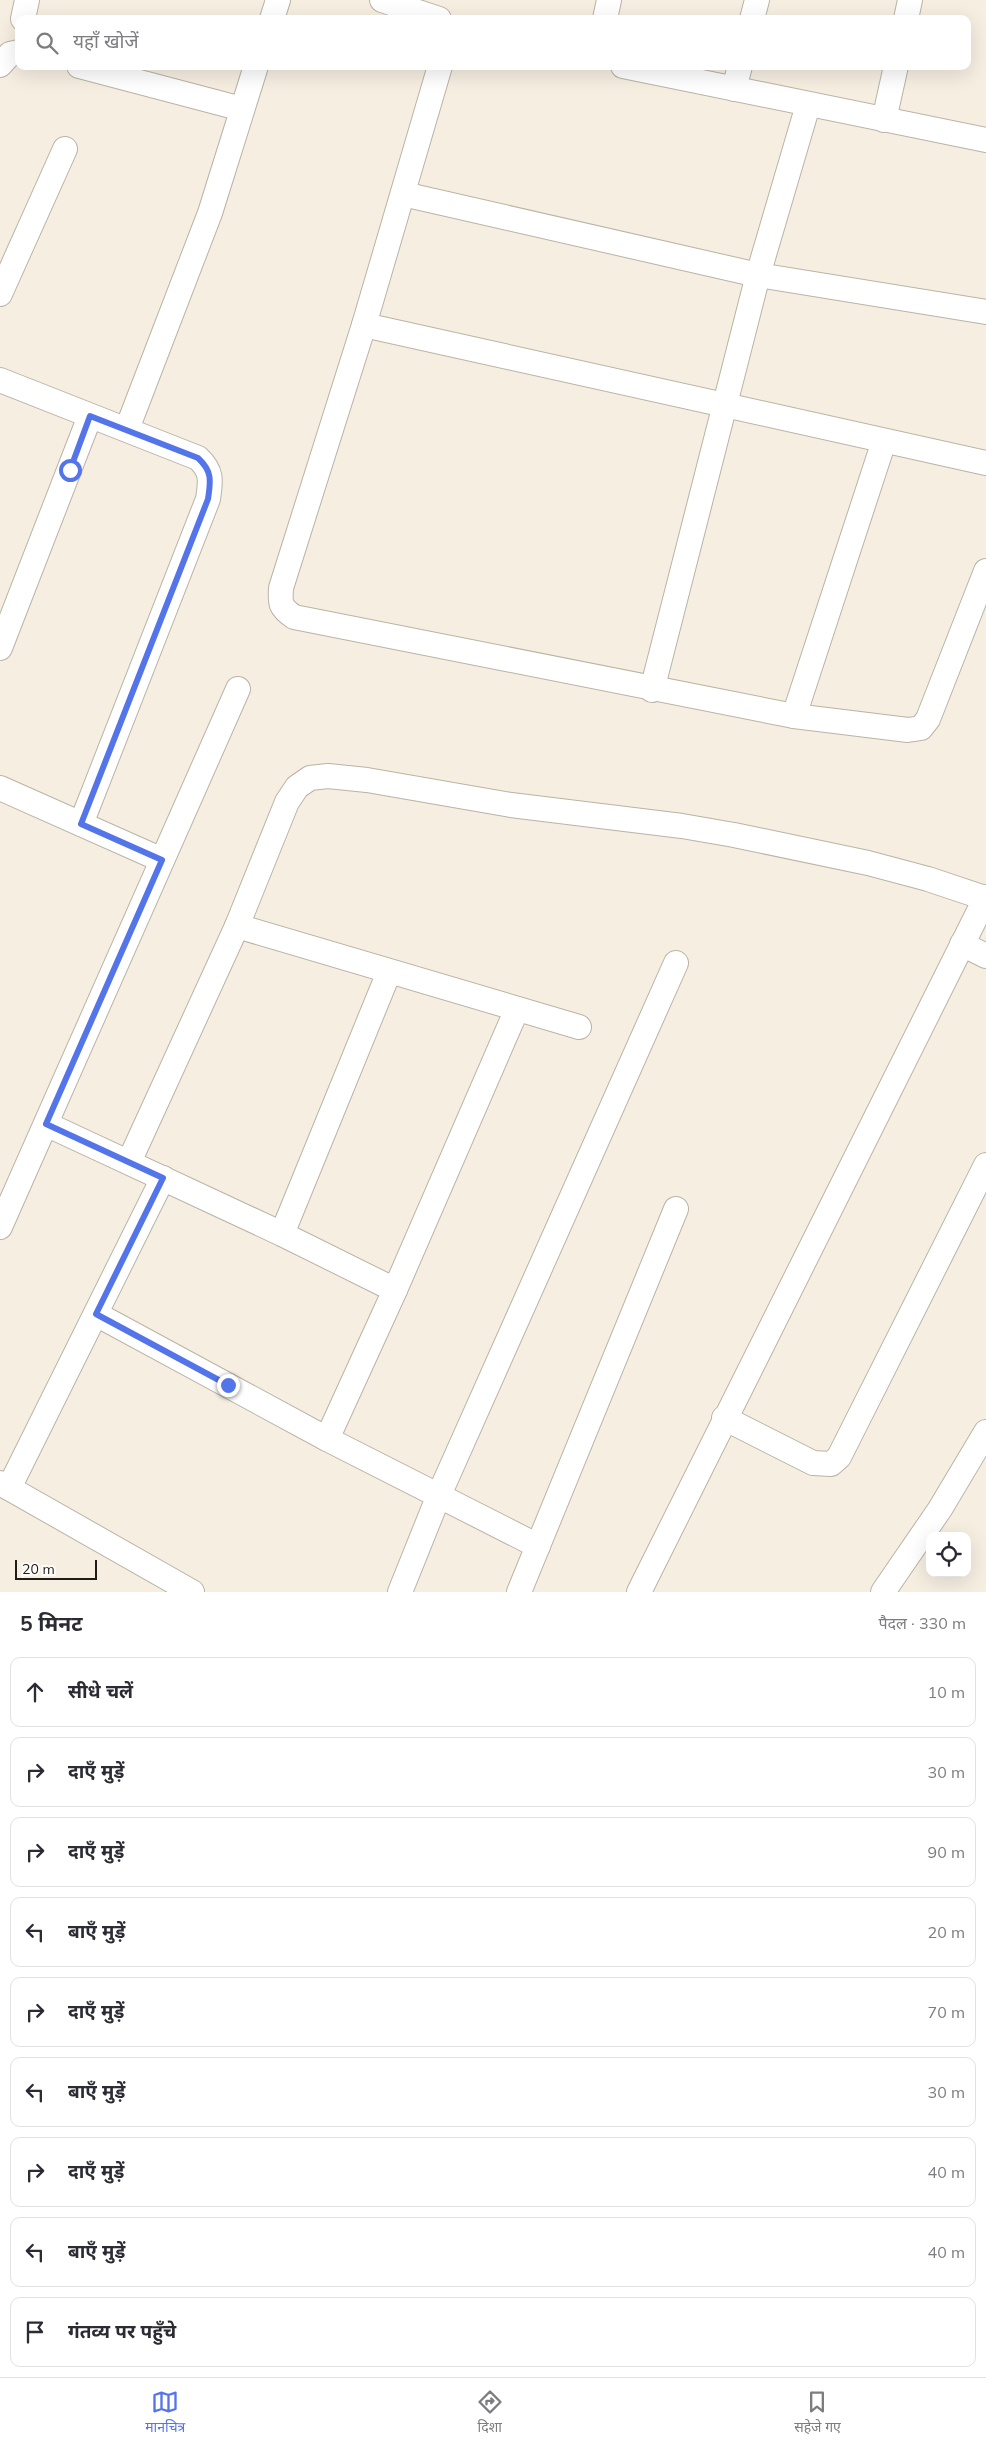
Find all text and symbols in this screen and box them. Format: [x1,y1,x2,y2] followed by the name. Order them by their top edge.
[15,15,971,70] search box
[33,29,61,57] icon: search
[73,29,139,53] text: यहाँ खोजें
[59,459,82,482] route start
[217,1374,240,1397] route end
[926,1532,971,1577] map controls
[926,1532,971,1577] button: locate
[15,1557,98,1580] scale bar
[22,1560,55,1578] text: 20 m
[20,1610,82,1636] text: 5 मिनट
[878,1613,966,1633] text: पैदल · 330 m
[21,1678,49,1706] icon: ahead
[68,1679,133,1703] text: सीधे चलें
[928,1682,965,1702] text: 10 m
[21,1758,49,1786] icon: right
[68,1759,124,1783] text: दाएँ मुड़ें
[928,1762,965,1782] text: 30 m
[21,1838,49,1866] icon: right
[68,1839,124,1863] text: दाएँ मुड़ें
[928,1842,965,1862] text: 90 m
[21,1918,49,1946] icon: left
[68,1919,125,1943] text: बाएँ मुड़ें
[928,1922,965,1942] text: 20 m
[21,1998,49,2026] icon: right
[68,1999,124,2023] text: दाएँ मुड़ें
[928,2002,965,2022] text: 70 m
[21,2078,49,2106] icon: left
[68,2079,125,2103] text: बाएँ मुड़ें
[928,2082,965,2102] text: 30 m
[21,2158,49,2186] icon: right
[68,2159,124,2183] text: दाएँ मुड़ें
[928,2162,965,2182] text: 40 m
[21,2238,49,2266] icon: left
[68,2239,125,2263] text: बाएँ मुड़ें
[928,2242,965,2262] text: 40 m
[21,2318,49,2346] icon: arrive
[68,2319,176,2343] text: गंतव्य पर पहुँचे
[145,2388,185,2438] tab: मानचित्र
[476,2388,504,2438] tab: दिशा
[794,2388,841,2438] tab: सहेजे गए

